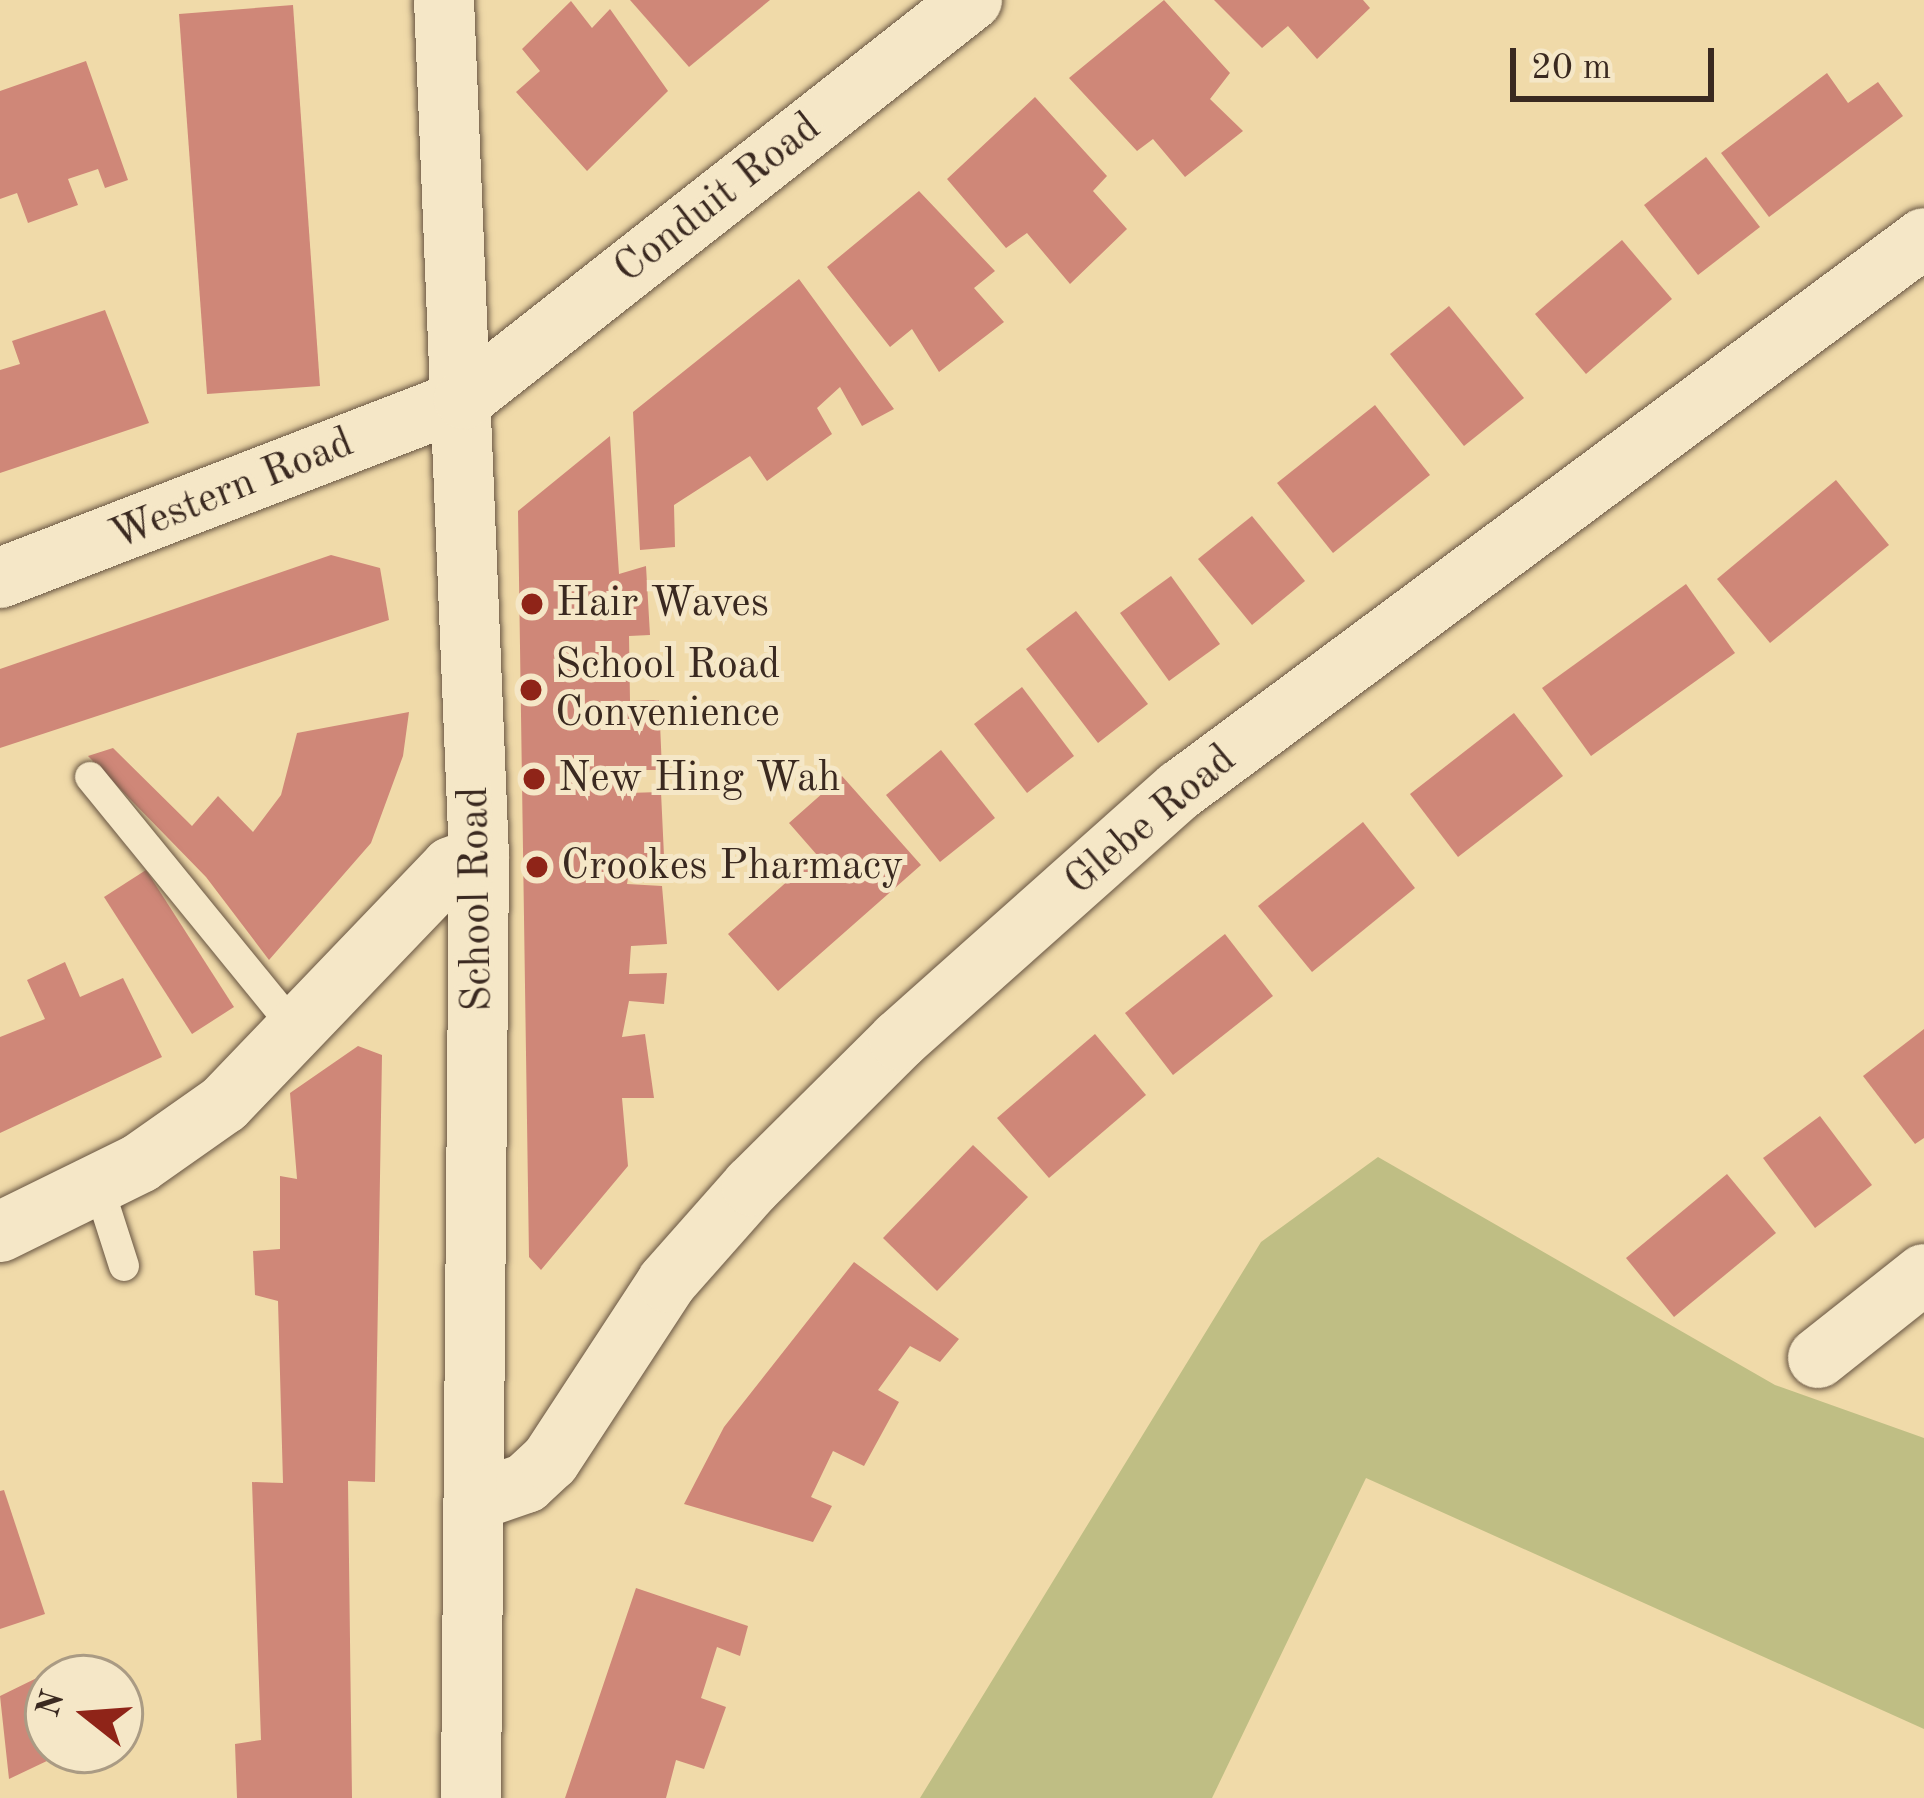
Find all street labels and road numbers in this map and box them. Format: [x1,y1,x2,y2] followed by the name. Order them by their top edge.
[605,103,831,295] street label: Conduit Road
[103,418,361,562] street label: Western Road
[1055,735,1247,907] street label: Glebe Road
[450,786,504,1012] street label: School Road

